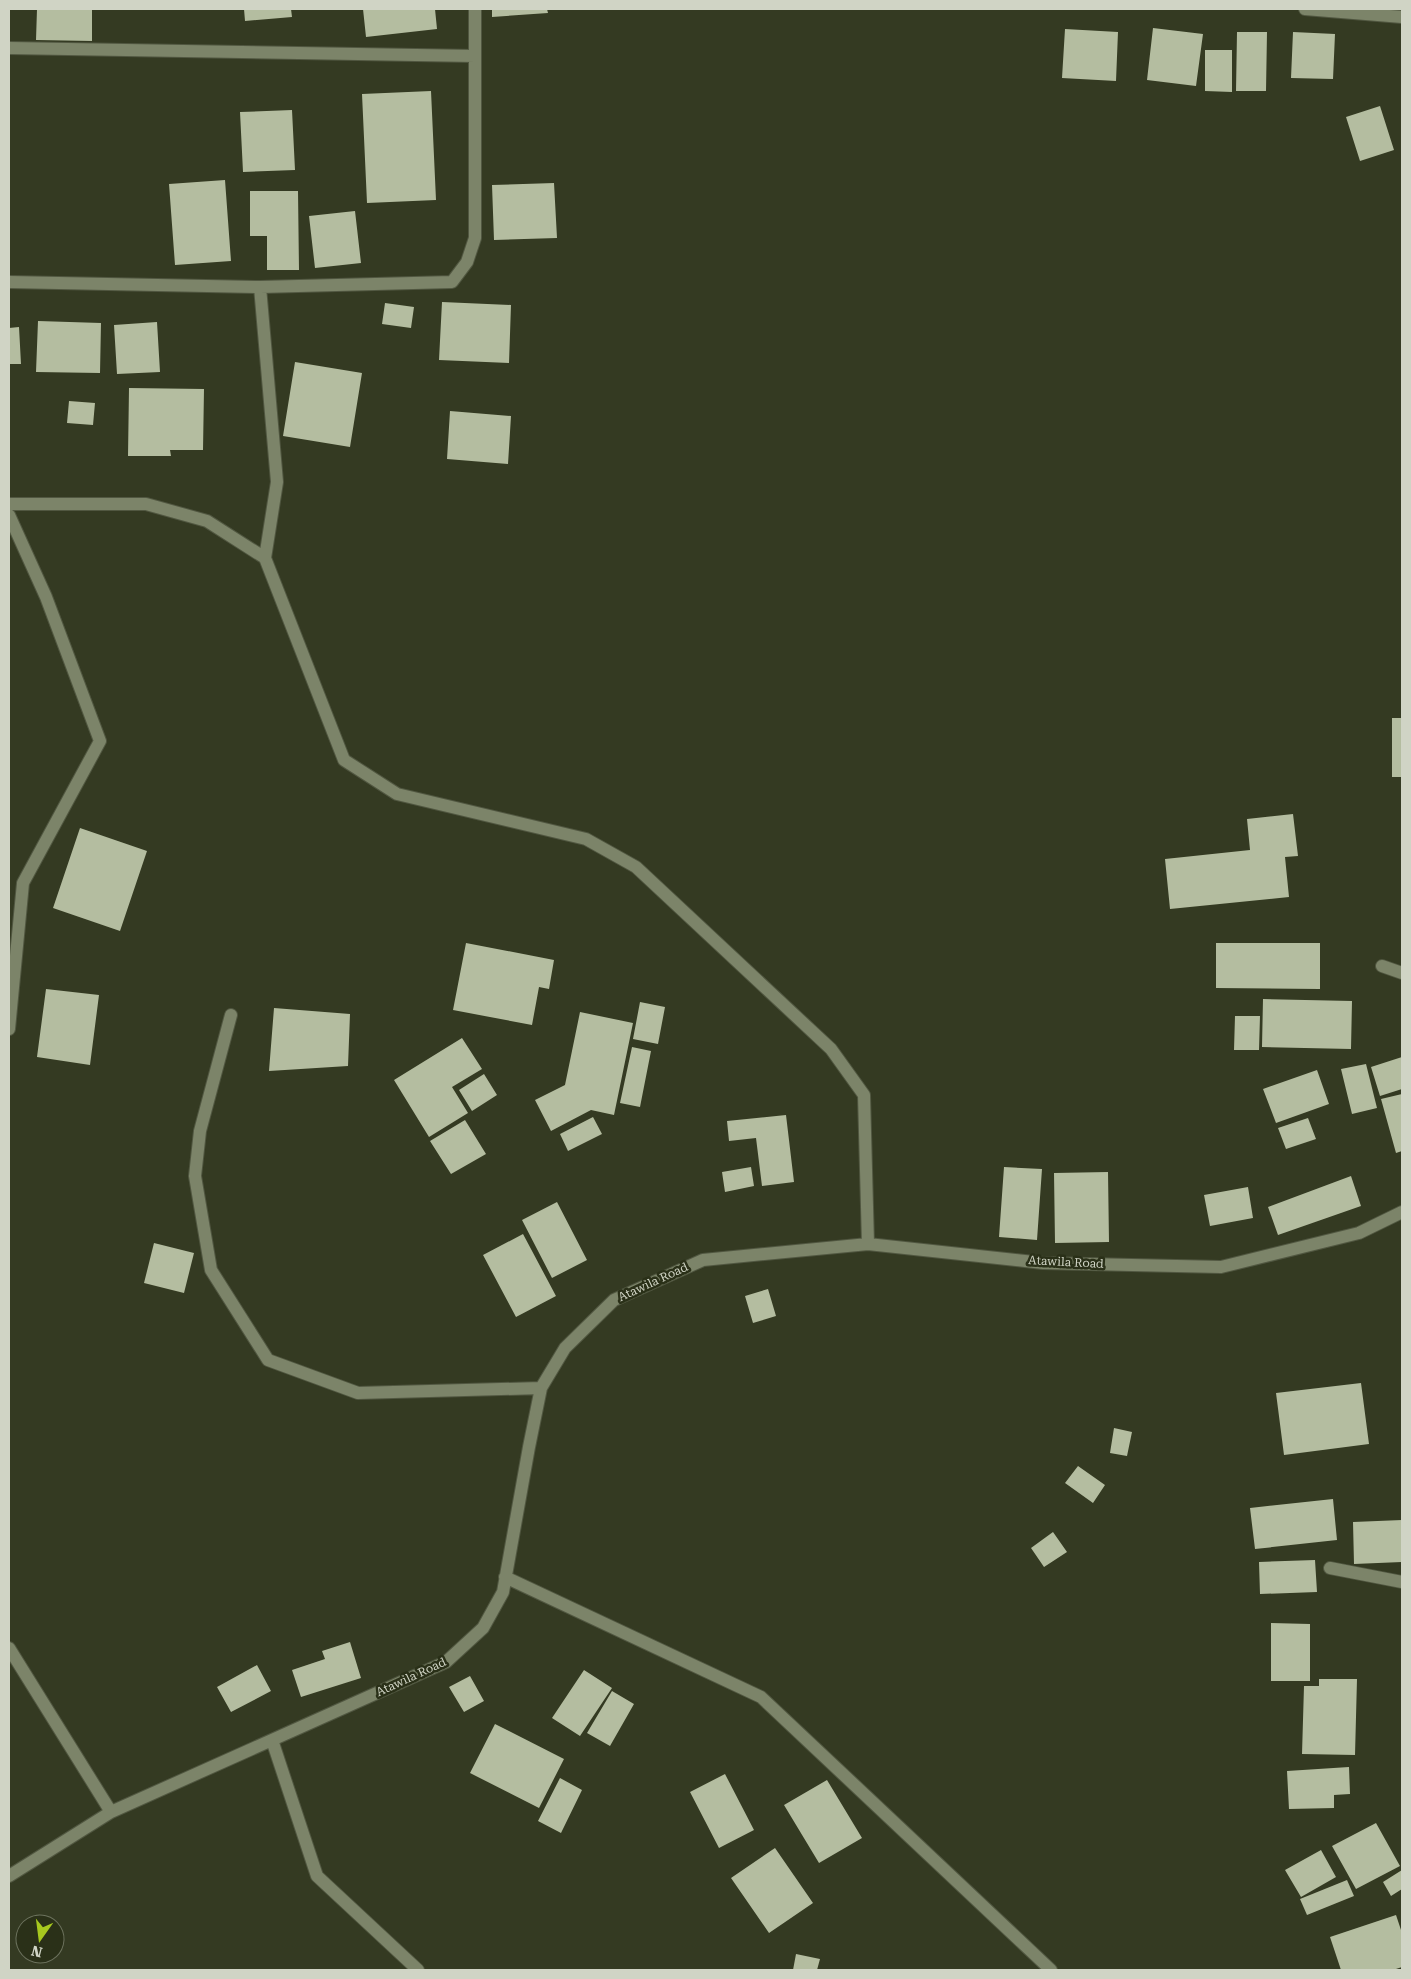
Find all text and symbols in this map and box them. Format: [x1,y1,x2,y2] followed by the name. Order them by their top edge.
[1028,1253,1104,1271] street label: Atawila Road
[616,1260,690,1304] street label: Atawila Road
[374,1655,448,1699] street label: Atawila Road
[15,1914,65,1964] north arrow
[29,1942,44,1961] text: N

